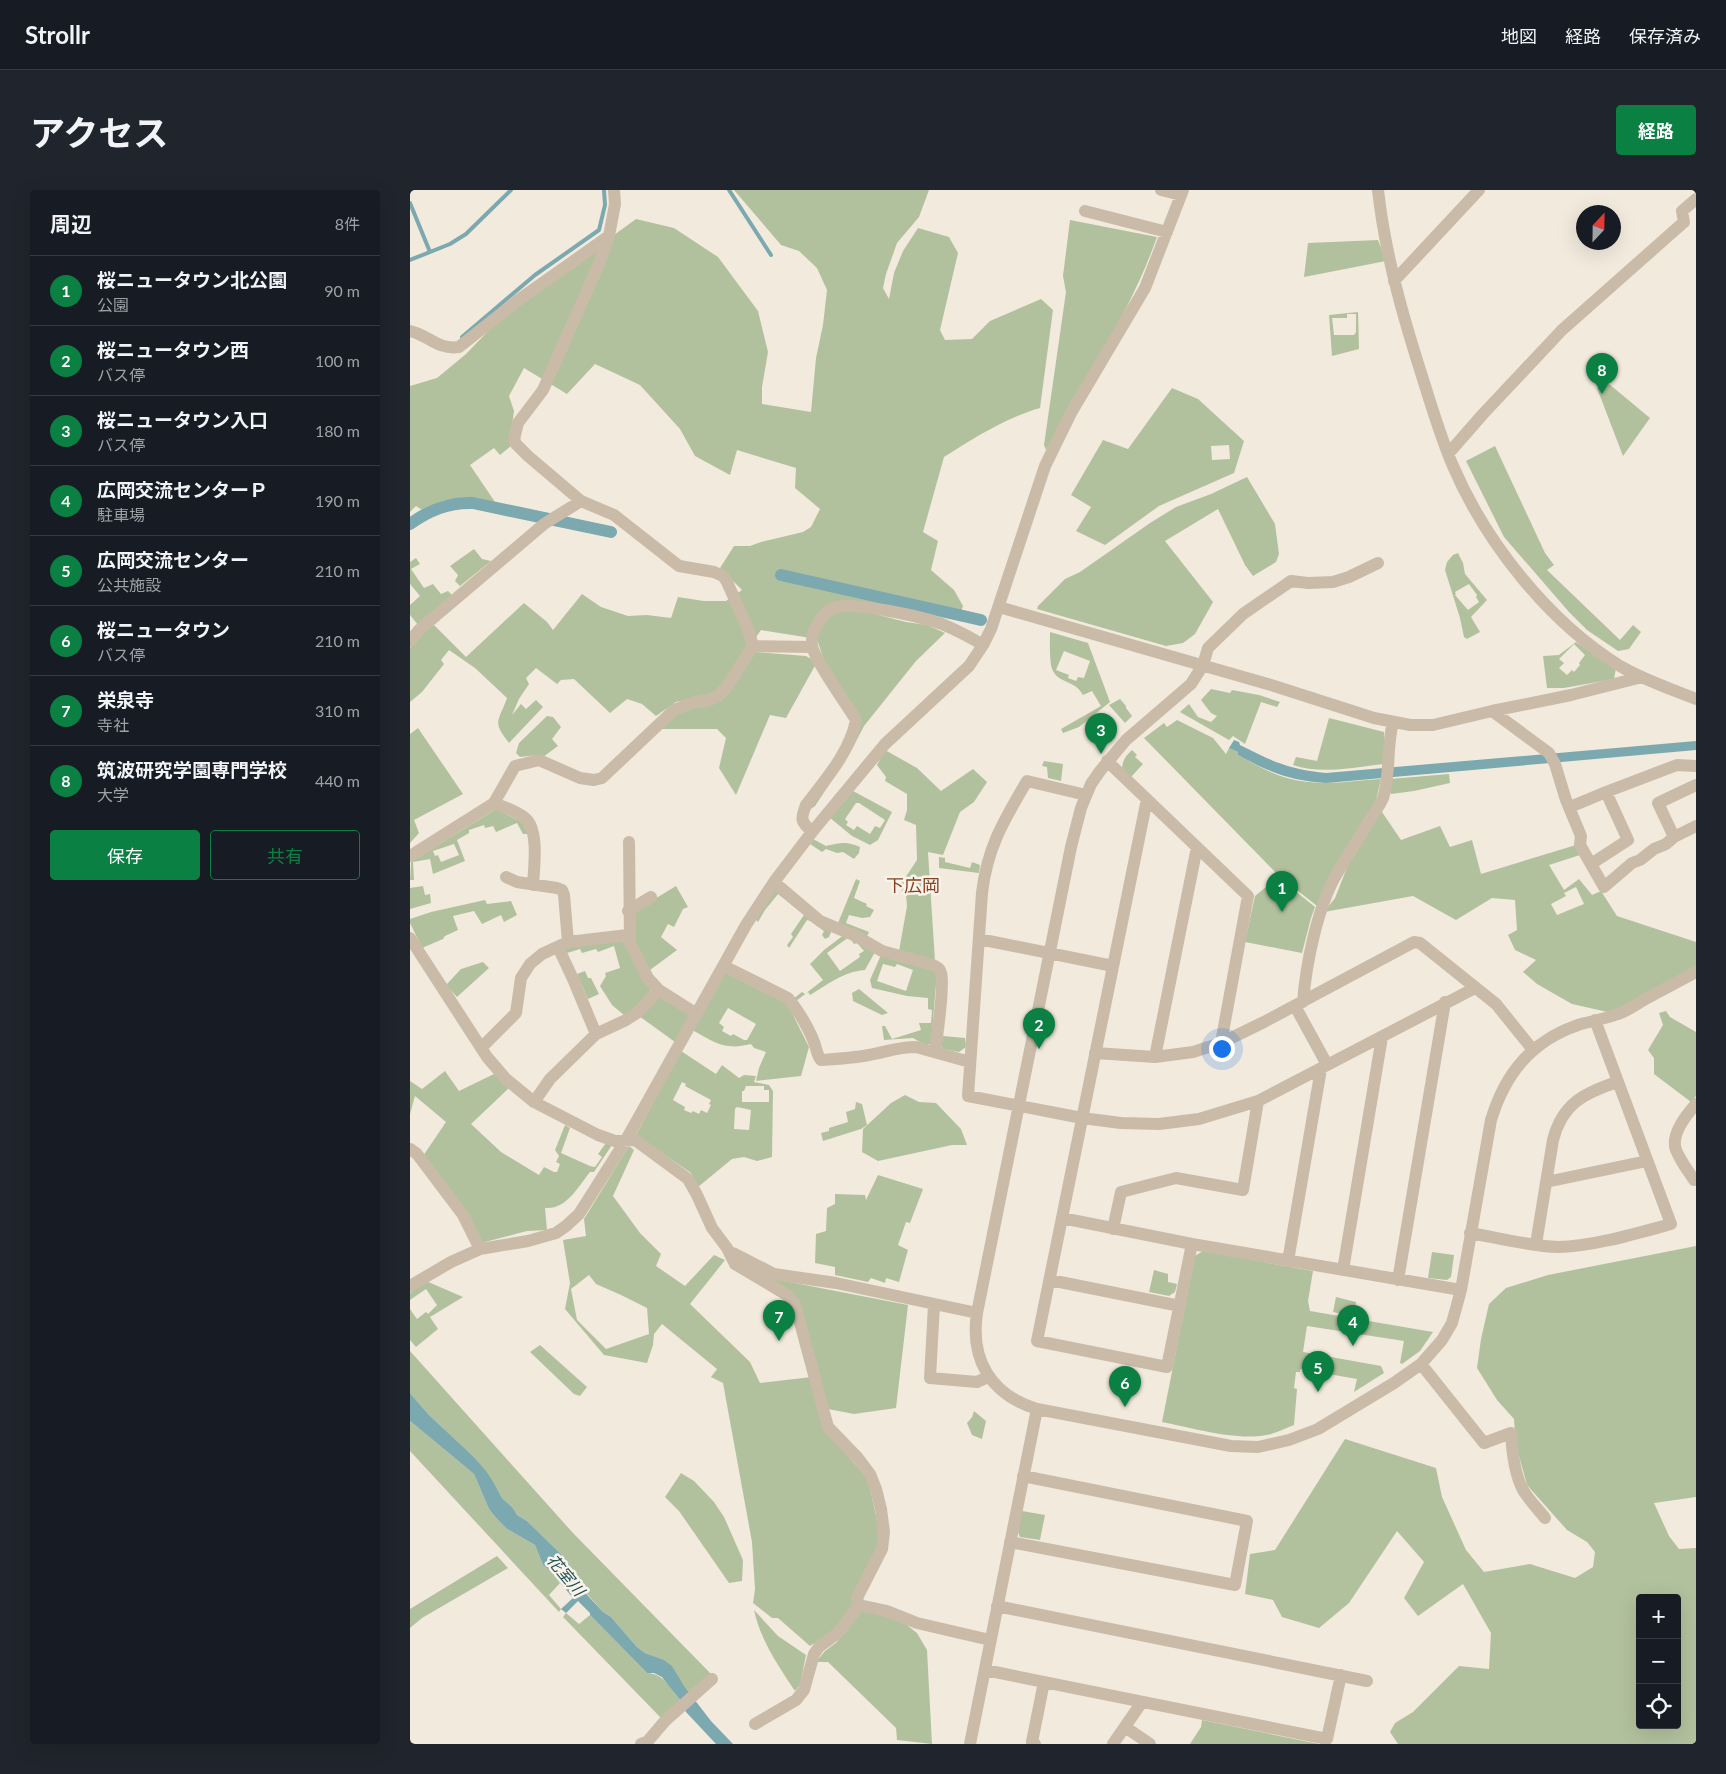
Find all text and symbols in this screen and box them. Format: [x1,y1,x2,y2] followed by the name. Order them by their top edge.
[25,20,90,49] text: Strollr
[1501,25,1537,47] text: 地図
[1565,25,1601,47] text: 経路
[1629,25,1701,47] text: 保存済み
[1616,105,1696,155] button: 経路
[30,111,168,153] text: アクセス
[1576,205,1621,250] north arrow
[50,211,92,236] text: 周辺
[335,214,360,233] text: 8件
[97,268,287,291] text: 桜ニュータウン北公園
[61,281,71,300] text: 1
[324,281,360,300] text: 90 m
[97,295,129,314] text: 公園
[97,338,249,361] text: 桜ニュータウン西
[61,351,71,370] text: 2
[315,351,360,370] text: 100 m
[1586,353,1618,394] pin: 8
[97,365,145,384] text: バス停
[97,408,268,431] text: 桜ニュータウン入口
[61,421,71,440] text: 3
[315,421,360,440] text: 180 m
[97,435,145,454] text: バス停
[97,478,268,501] text: 広岡交流センターＰ
[61,491,71,510] text: 4
[315,491,360,510] text: 190 m
[97,505,145,524] text: 駐車場
[97,548,249,571] text: 広岡交流センター
[61,561,71,580] text: 5
[315,561,360,580] text: 210 m
[97,575,161,594] text: 公共施設
[97,618,230,641] text: 桜ニュータウン
[61,631,71,650] text: 6
[315,631,360,650] text: 210 m
[97,645,145,664] text: バス停
[97,688,154,711] text: 栄泉寺
[61,701,71,720] text: 7
[315,701,360,720] text: 310 m
[1085,713,1117,754] pin: 3
[97,715,129,734] text: 寺社
[97,758,287,781] text: 筑波研究学園専門学校
[61,771,71,790] text: 8
[315,771,360,790] text: 440 m
[97,785,129,804] text: 大学
[50,830,200,880] button: 保存
[210,830,360,880] button: 共有
[1266,871,1298,912] pin: 1
[886,874,940,896] district label: 下広岡
[1023,1008,1055,1049] pin: 2
[1209,1036,1235,1062] your location
[763,1300,795,1341] pin: 7
[1337,1305,1369,1346] pin: 4
[1302,1351,1334,1392] pin: 5
[1109,1366,1141,1407] pin: 6
[544,1550,590,1601] water label: 花室川
[1636,1594,1681,1729] map controls
[1636,1594,1681,1639] button: +
[1636,1639,1681,1684] button: −
[1636,1684,1681,1729] button: locate

